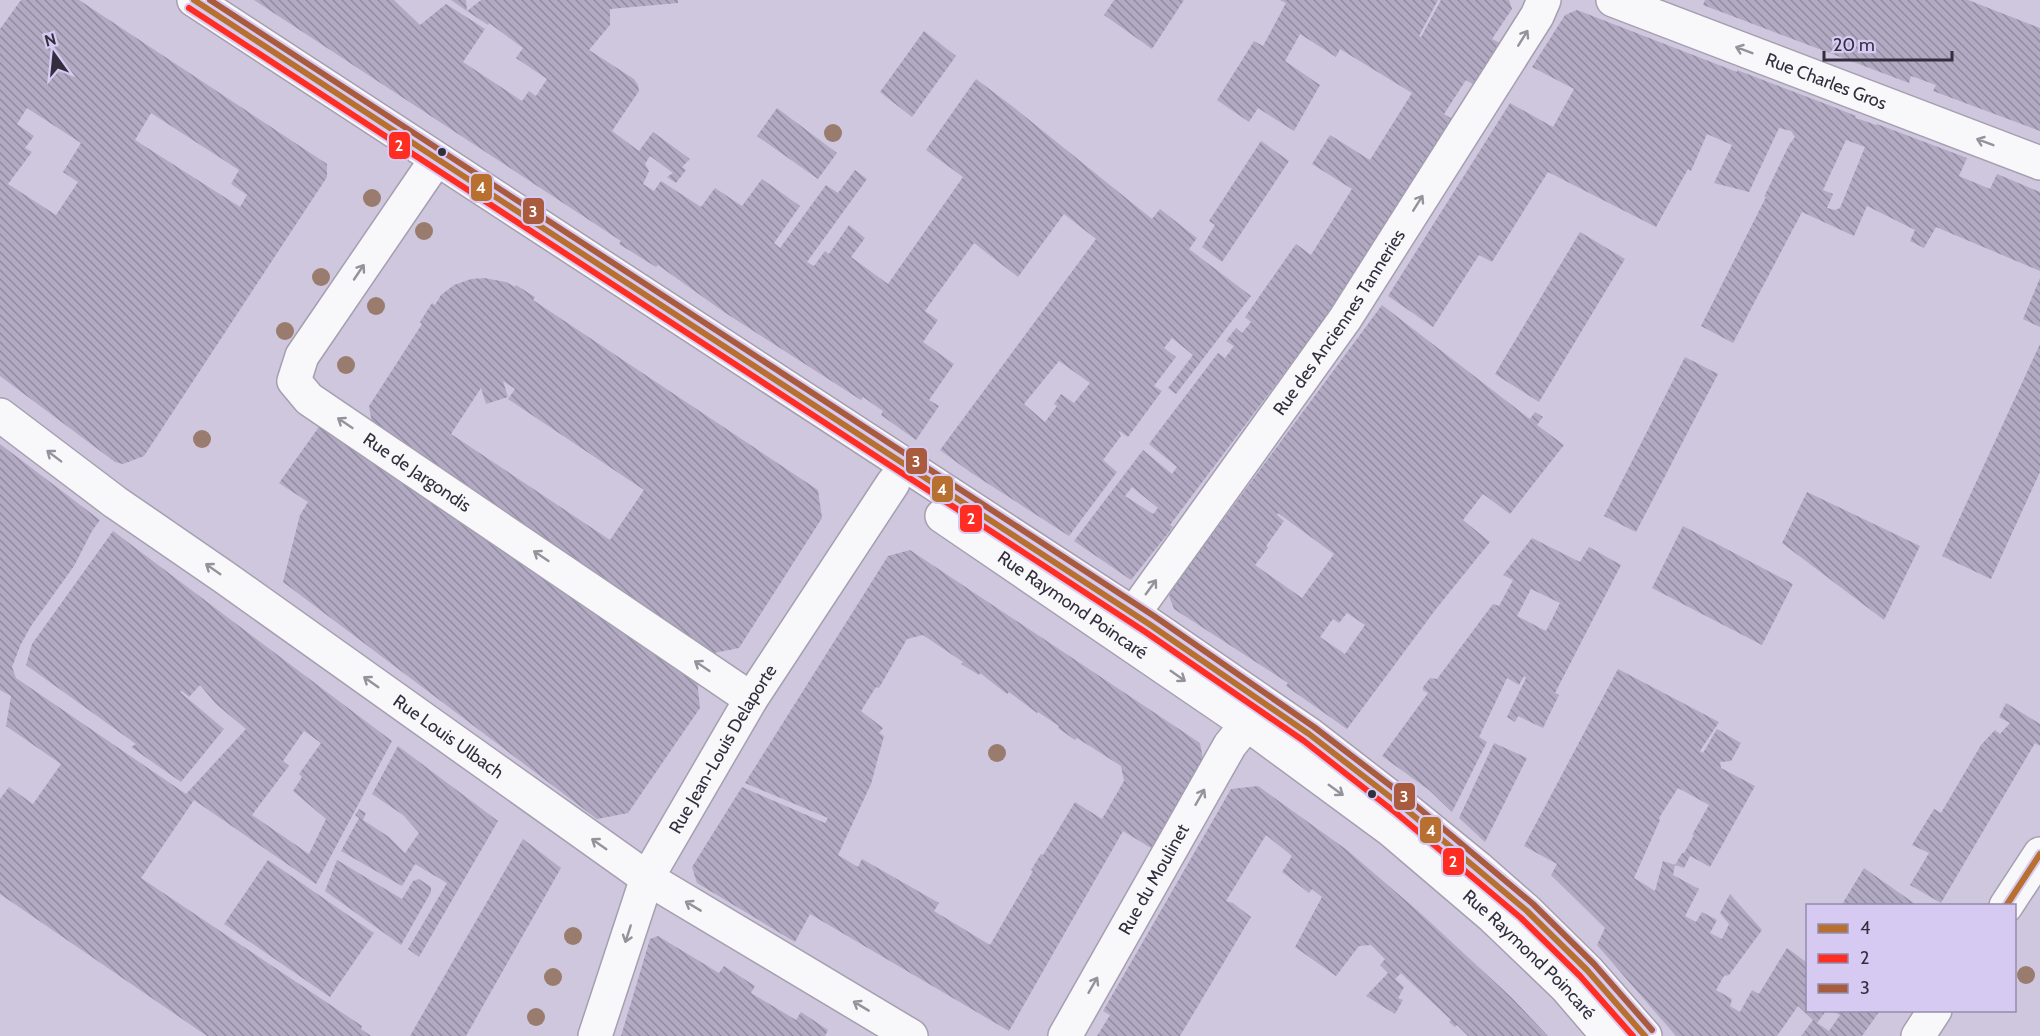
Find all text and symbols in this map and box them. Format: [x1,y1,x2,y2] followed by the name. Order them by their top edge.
[24,24,84,84] north arrow
[1824,24,1952,62] scale bar
[42,29,58,51] text: N
[1517,30,1529,47] one-way arrow
[1833,34,1875,56] text: 20 m
[1736,44,1754,55] one-way arrow
[1762,48,1890,114] street label: Rue Charles Gros
[388,131,411,160] line badge: 2
[395,136,403,155] text: 2
[1977,136,1995,147] one-way arrow
[436,146,448,158] unlabelled marker
[470,173,493,202] line badge: 4
[476,178,486,197] text: 4
[1413,195,1425,212] one-way arrow
[522,197,545,225] line badge: 3
[529,202,537,221] text: 3
[1268,225,1410,420] street label: Rue des Anciennes Tanneries
[353,264,365,281] one-way arrow
[337,417,354,429] one-way arrow
[359,428,475,517] street label: Rue de Jargondis
[905,447,928,475] line badge: 3
[47,449,63,462] one-way arrow
[912,452,920,471] text: 3
[931,475,954,503] line badge: 4
[937,480,947,499] text: 4
[959,504,983,533] line badge: 2
[967,509,975,528] text: 2
[993,546,1152,664] street label: Rue Raymond Poincaré
[534,550,550,562] one-way arrow
[205,563,221,575] one-way arrow
[1145,579,1157,595] one-way arrow
[694,659,711,672] one-way arrow
[664,660,782,837] street label: Rue Jean-Louis Delaporte
[1169,670,1186,682] one-way arrow
[364,676,380,689] one-way arrow
[389,690,508,784] street label: Rue Louis Ulbach
[1393,782,1416,811] line badge: 3
[1328,784,1344,796] one-way arrow
[1400,787,1408,806] text: 3
[1366,788,1378,800] unlabelled marker
[1194,789,1206,806] one-way arrow
[1419,816,1442,844] line badge: 4
[1114,820,1194,939] street label: Rue du Moulinet
[1426,821,1436,840] text: 4
[591,838,607,850] one-way arrow
[1442,847,1465,876] line badge: 2
[1449,852,1457,871] text: 2
[1458,885,1600,1024] street label: Rue Raymond Poincaré
[685,899,702,911] one-way arrow
[1806,904,2016,1012] legend
[1860,917,1870,939] text: 4
[622,924,633,943] one-way arrow
[1860,947,1869,969] text: 2
[1088,977,1100,994] one-way arrow
[1860,977,1870,999] text: 3
[853,1000,870,1012] one-way arrow

